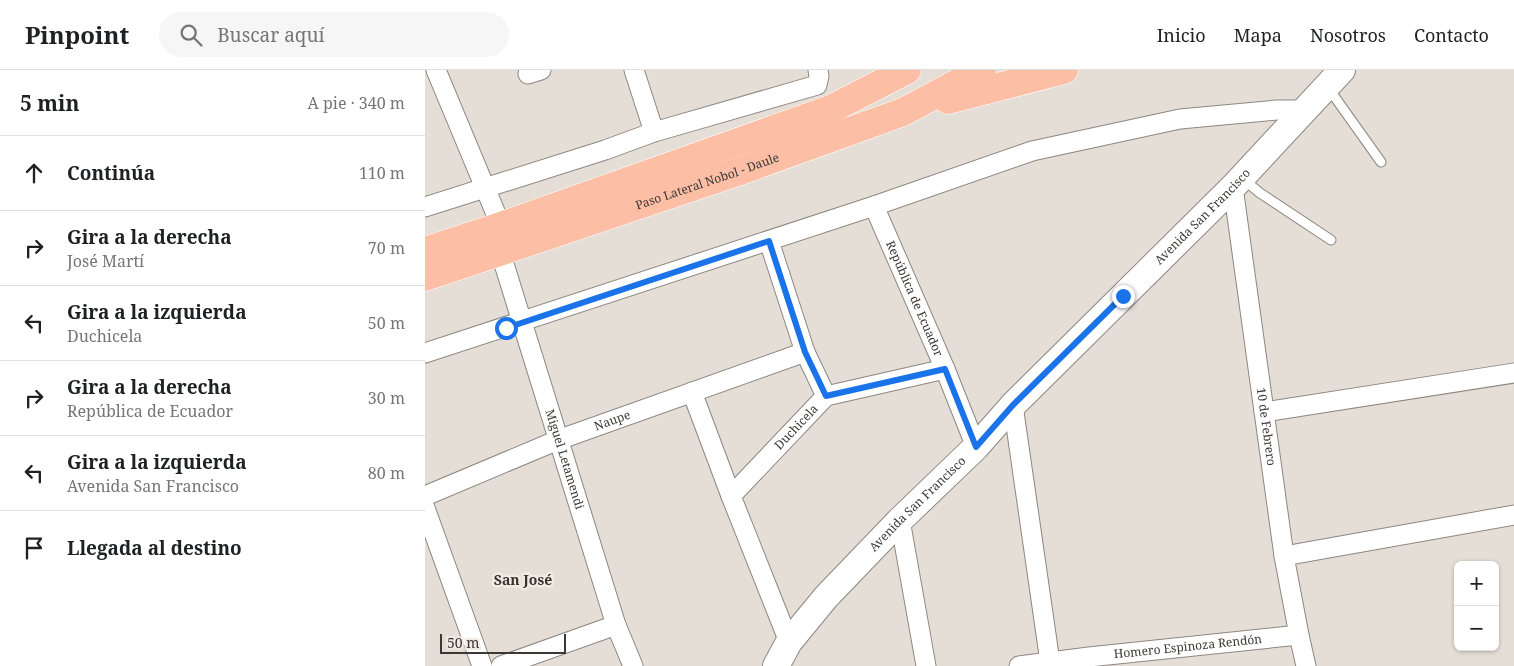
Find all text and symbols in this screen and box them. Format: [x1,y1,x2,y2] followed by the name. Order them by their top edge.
[159,12,509,57] search box
[25,18,129,51] text: Pinpoint
[177,21,205,49] icon: search
[217,22,325,48] text: Buscar aquí
[1157,23,1206,47] text: Inicio
[1234,23,1282,47] text: Mapa
[1310,23,1386,47] text: Nosotros
[1414,23,1489,47] text: Contacto
[20,89,79,117] text: 5 min
[308,92,405,114] text: A pie · 340 m
[633,148,781,214] street label: Paso Lateral Nobol - Daule
[20,159,48,187] icon: ahead
[67,160,155,186] text: Continúa
[359,162,405,184] text: 110 m
[1151,165,1254,268] street label: Avenida San Francisco
[67,224,232,250] text: Gira a la derecha
[20,234,48,262] icon: right
[368,237,405,259] text: 70 m
[882,238,948,359] street label: República de Ecuador
[67,250,144,272] text: José Martí
[1112,285,1135,308] route end
[67,299,247,325] text: Gira a la izquierda
[20,309,48,337] icon: left
[368,312,405,334] text: 50 m
[495,317,518,340] route start
[67,325,142,347] text: Duchicela
[67,374,232,400] text: Gira a la derecha
[20,384,48,412] icon: right
[368,387,405,409] text: 30 m
[1253,387,1280,467] street label: 10 de Febrero
[67,400,233,422] text: República de Ecuador
[770,400,822,453] street label: Duchicela
[592,406,633,434] street label: Naupe
[542,407,589,511] street label: Miguel Letamendi
[67,449,247,475] text: Gira a la izquierda
[865,452,969,555] street label: Avenida San Francisco
[20,459,48,487] icon: left
[368,462,405,484] text: 80 m
[67,475,239,497] text: Avenida San Francisco
[20,534,48,562] icon: arrive
[67,535,242,561] text: Llegada al destino
[1454,561,1499,651] map controls
[1454,561,1499,606] button: +
[494,570,552,589] district label: San José
[1454,606,1499,651] button: −
[1113,630,1263,662] street label: Homero Espinoza Rendón
[440,631,566,654] scale bar
[447,633,480,652] text: 50 m

